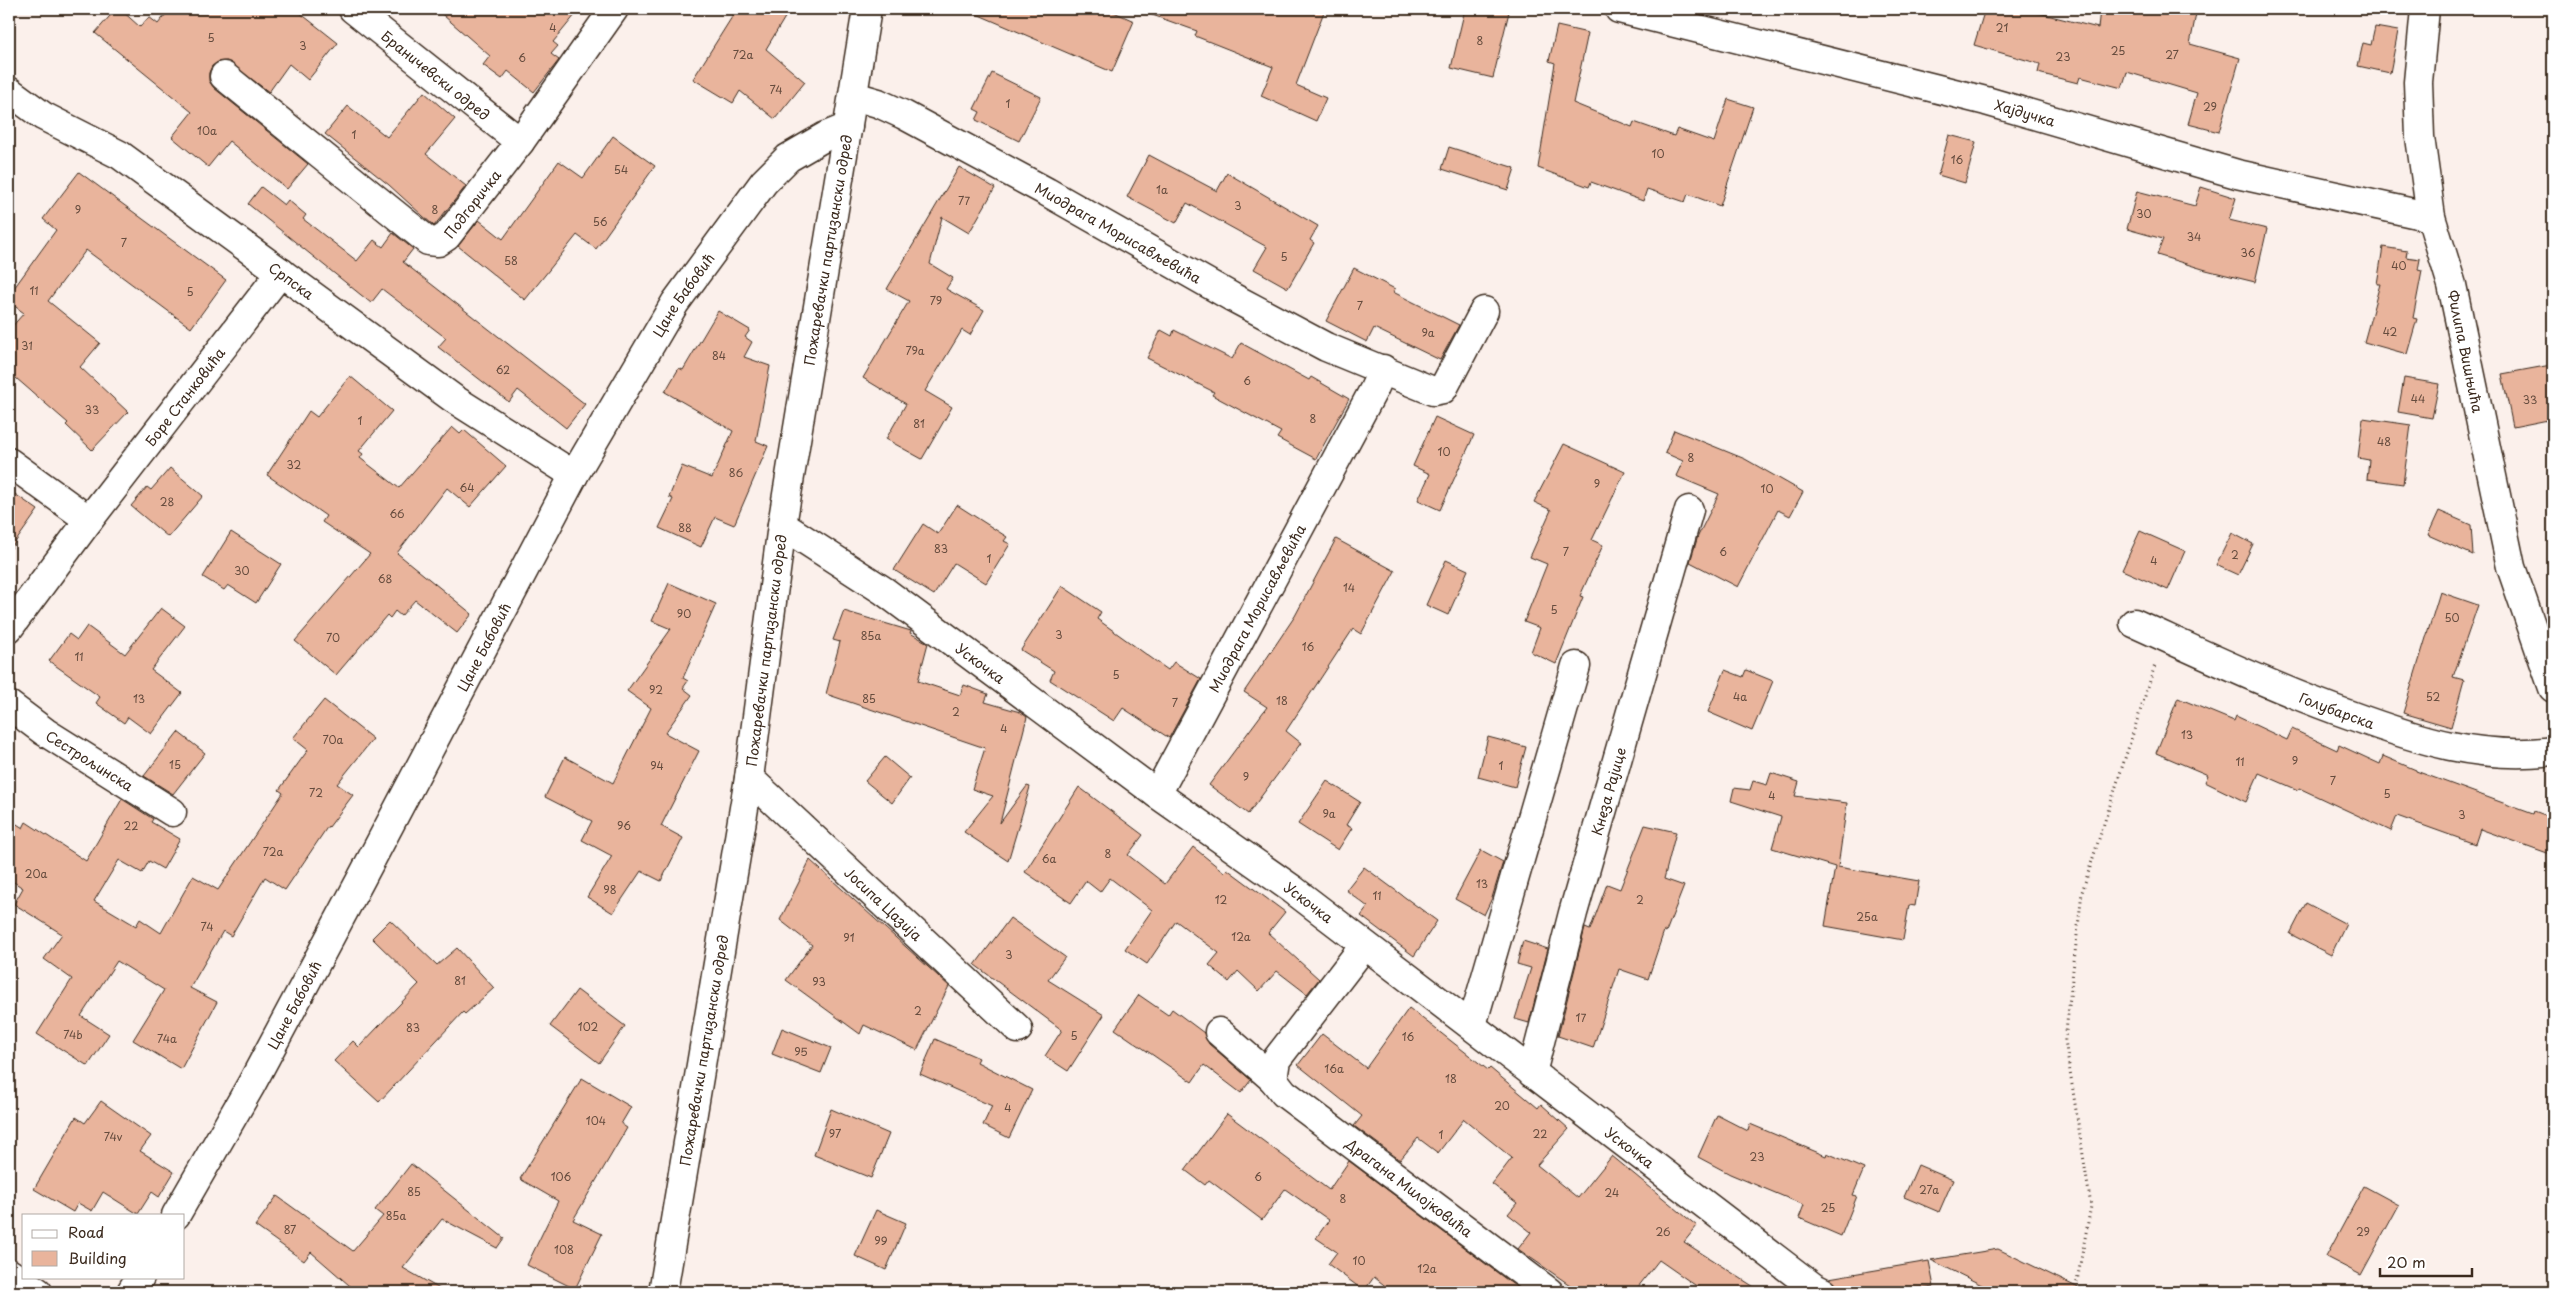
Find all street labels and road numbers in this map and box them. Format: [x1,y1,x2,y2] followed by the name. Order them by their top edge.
[377,25,495,125] street label: Браничевски одред
[1992,94,2058,131] street label: Хајдучка
[798,133,857,367] street label: Пожаревачки партизански одред
[439,165,506,243] street label: Подгоричка
[1031,177,1205,288] street label: Миодрага Морисављевића
[647,248,719,341] street label: Цане Бабовић
[265,257,319,304] street label: Српска
[2443,288,2489,415] street label: Филипа Вишњића
[140,343,230,450] street label: Боре Станковића
[1203,520,1310,696] street label: Миодрага Морисављевића
[740,533,791,768] street label: Пожаревачки партизански одред
[451,599,515,695] street label: Цане Бабовић
[952,638,1010,688] street label: Ускочка
[2296,686,2378,734] street label: Голубарска
[42,725,138,796] street label: Сестрољинска
[1585,745,1631,838] street label: Кнеза Рајице
[840,862,927,945] street label: Јосипа Цазија
[1280,876,1338,927] street label: Ускочка
[674,933,733,1167] street label: Пожаревачки партизански одред
[262,957,326,1053] street label: Цане Бабовић
[1601,1122,1659,1173] street label: Ускочка
[1341,1132,1477,1242] street label: Драгана Милојковића

